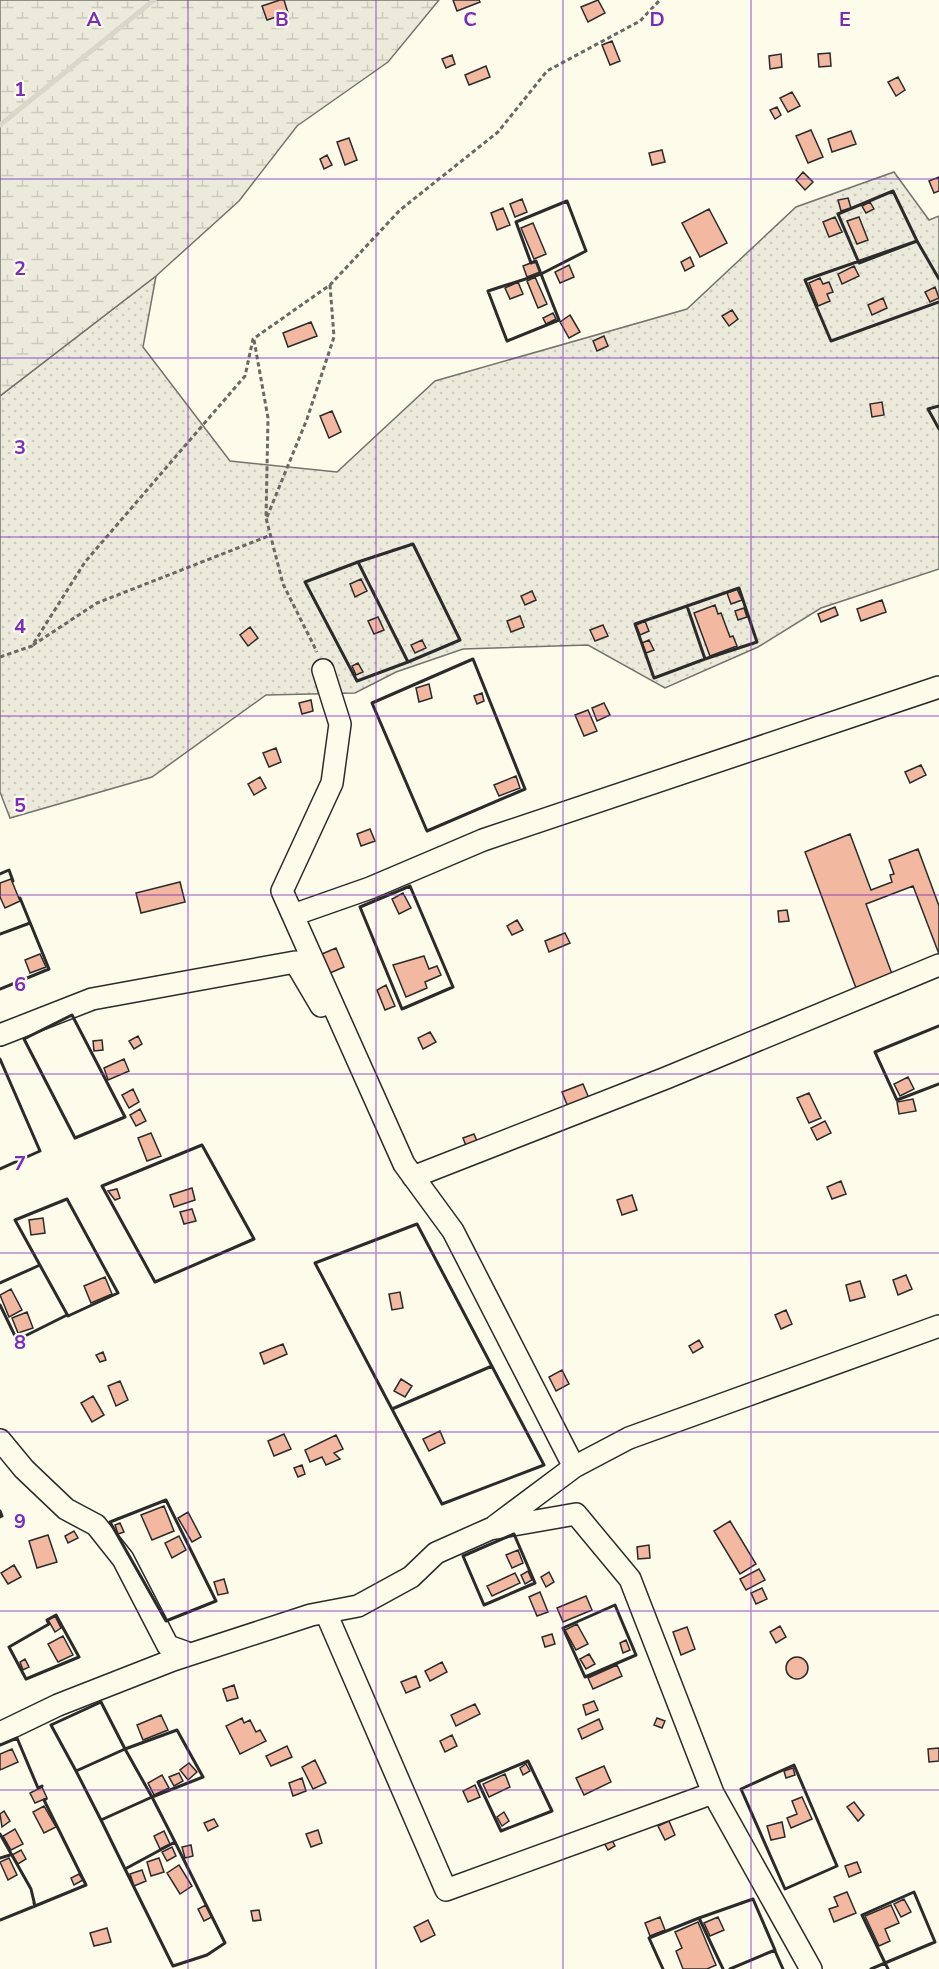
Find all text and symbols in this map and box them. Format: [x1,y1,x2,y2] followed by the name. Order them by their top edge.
[87,6,102,33] text: A
[275,6,289,33] text: B
[463,6,477,33] text: C
[649,6,665,33] text: D
[839,6,851,33] text: E
[14,76,26,103] text: 1
[14,255,26,282] text: 2
[14,434,26,461] text: 3
[14,613,26,640] text: 4
[14,792,26,819] text: 5
[14,971,26,998] text: 6
[14,1150,26,1177] text: 7
[14,1329,26,1356] text: 8
[14,1508,26,1535] text: 9

